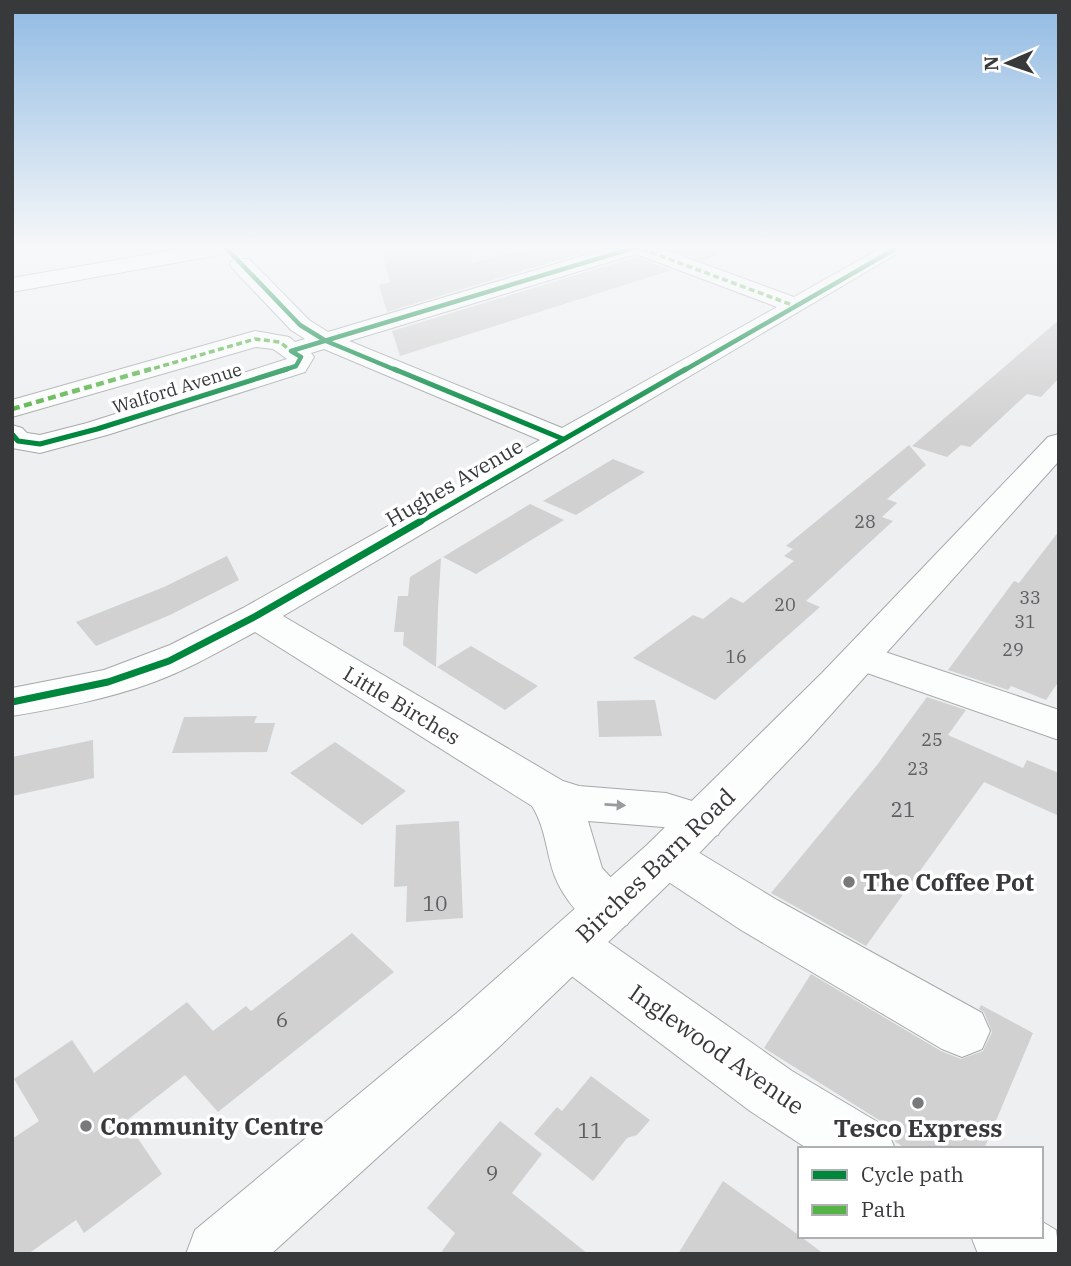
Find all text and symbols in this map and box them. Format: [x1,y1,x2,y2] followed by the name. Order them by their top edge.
[973,28,1043,98] north arrow
[979,56,1003,72] text: N
[109,357,245,419] street label: Walford Avenue
[380,431,528,533] street label: Hughes Avenue
[854,510,876,533] house number: 28
[1019,586,1041,609] house number: 33
[774,593,796,616] house number: 20
[1014,610,1036,633] house number: 31
[1002,638,1024,661] house number: 29
[725,645,747,668] house number: 16
[338,659,466,751] street label: Little Birches
[921,728,943,751] house number: 25
[907,757,929,780] house number: 23
[568,781,742,949] street label: Birches Barn Road
[890,795,916,823] house number: 21
[604,800,626,811] one-way arrow
[863,866,1034,898] place label: The Coffee Pot
[841,874,857,890] marker: The Coffee Pot
[422,889,448,917] house number: 10
[623,976,811,1122] street label: Inglewood Avenue
[276,1005,288,1033] house number: 6
[910,1095,926,1111] marker: Tesco Express
[100,1110,324,1142] place label: Community Centre
[834,1112,1002,1144] place label: Tesco Express
[577,1116,603,1144] house number: 11
[78,1118,94,1134] marker: Community Centre
[798,1147,1043,1238] legend
[486,1159,498,1187] house number: 9
[861,1160,964,1188] text: Cycle path
[861,1195,906,1223] text: Path

